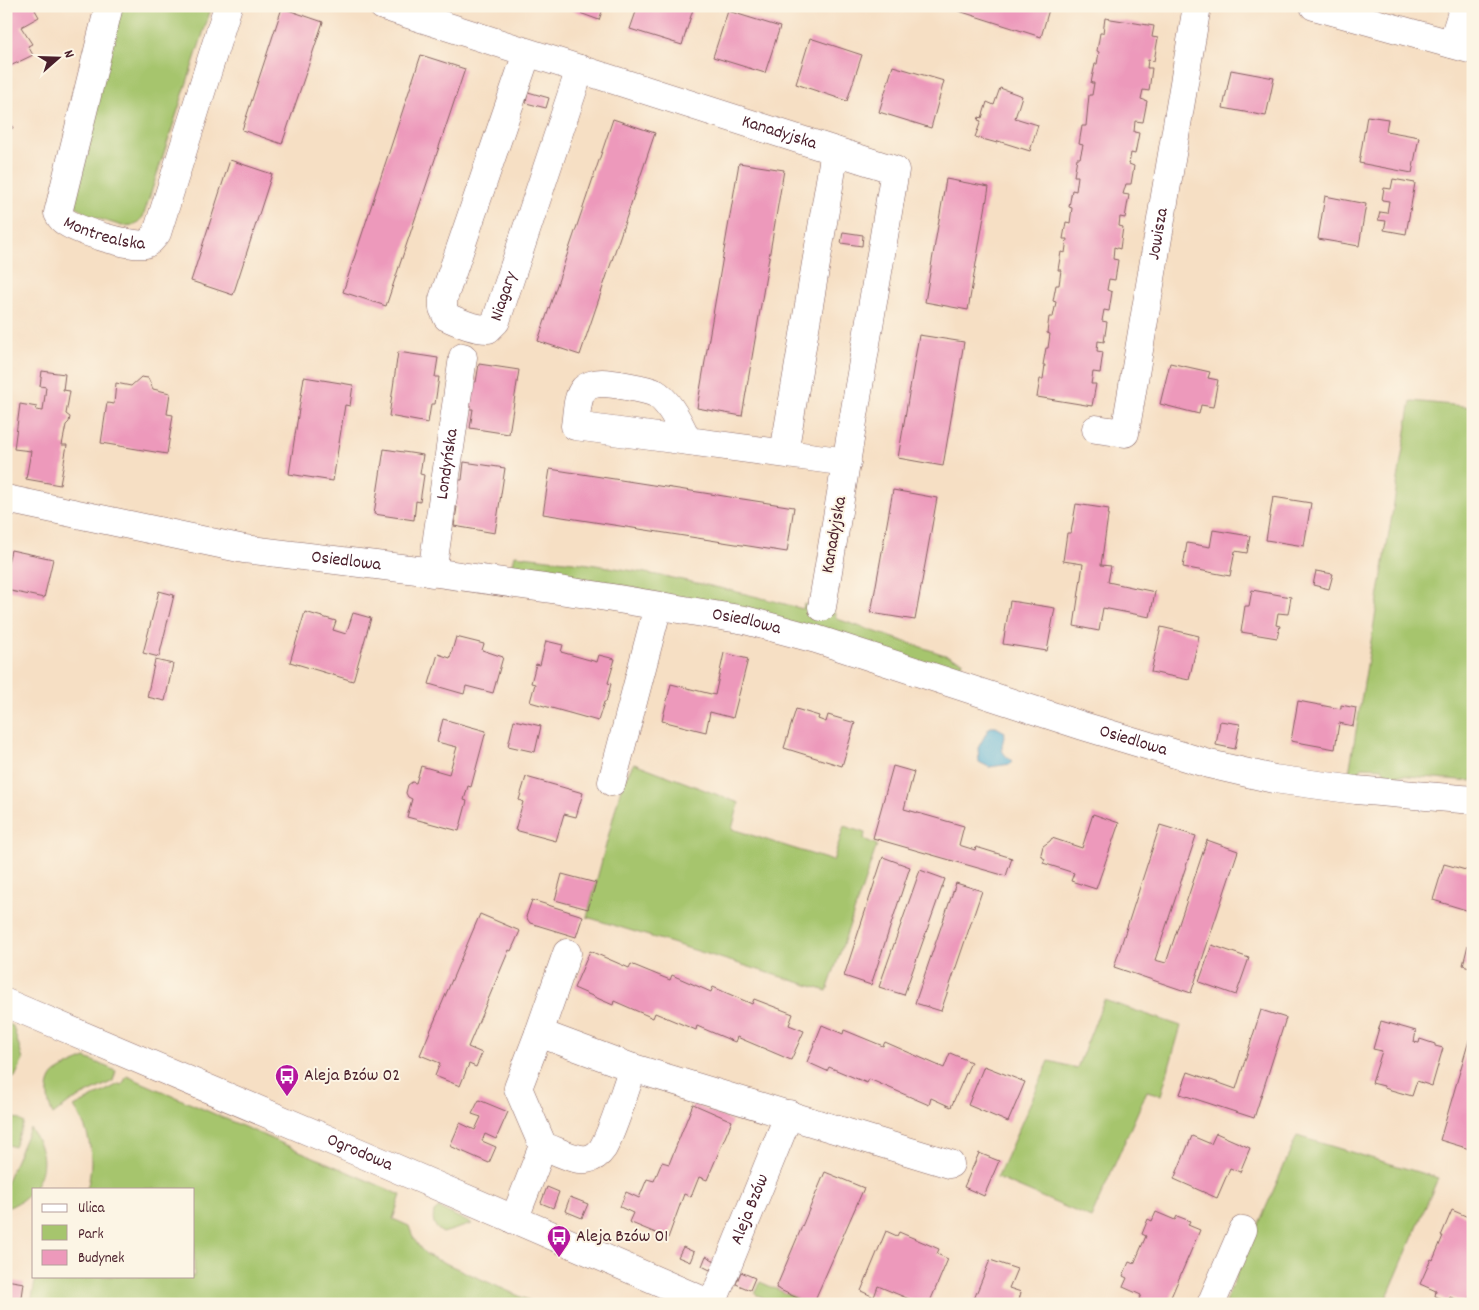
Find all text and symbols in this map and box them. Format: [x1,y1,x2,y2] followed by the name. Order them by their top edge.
[32,32,82,82] north arrow
[58,48,79,61] text: N
[738,109,820,157] street label: Kanadyjska
[1142,206,1175,262] street label: Jowisza
[58,210,146,257] street label: Montrealska
[484,268,524,325] street label: Niagary
[430,427,465,501] street label: Londyńska
[816,494,854,575] street label: Kanadyjska
[310,545,383,578] street label: Osiedlowa
[710,602,784,642] street label: Osiedlowa
[1096,719,1171,763] street label: Osiedlowa
[274,1063,300,1097] bus stop icon: Aleja Bzów 02
[304,1064,400,1089] place label: Aleja Bzów 02
[323,1128,397,1178] street label: Ogrodowa
[725,1170,776,1249] street label: Aleja Bzów
[32,1188,195,1278] legend
[78,1198,106,1220] text: Ulica
[78,1224,104,1246] text: Park
[546,1224,572,1258] bus stop icon: Aleja Bzów 01
[576,1225,668,1250] place label: Aleja Bzów 01
[78,1248,124,1270] text: Budynek

